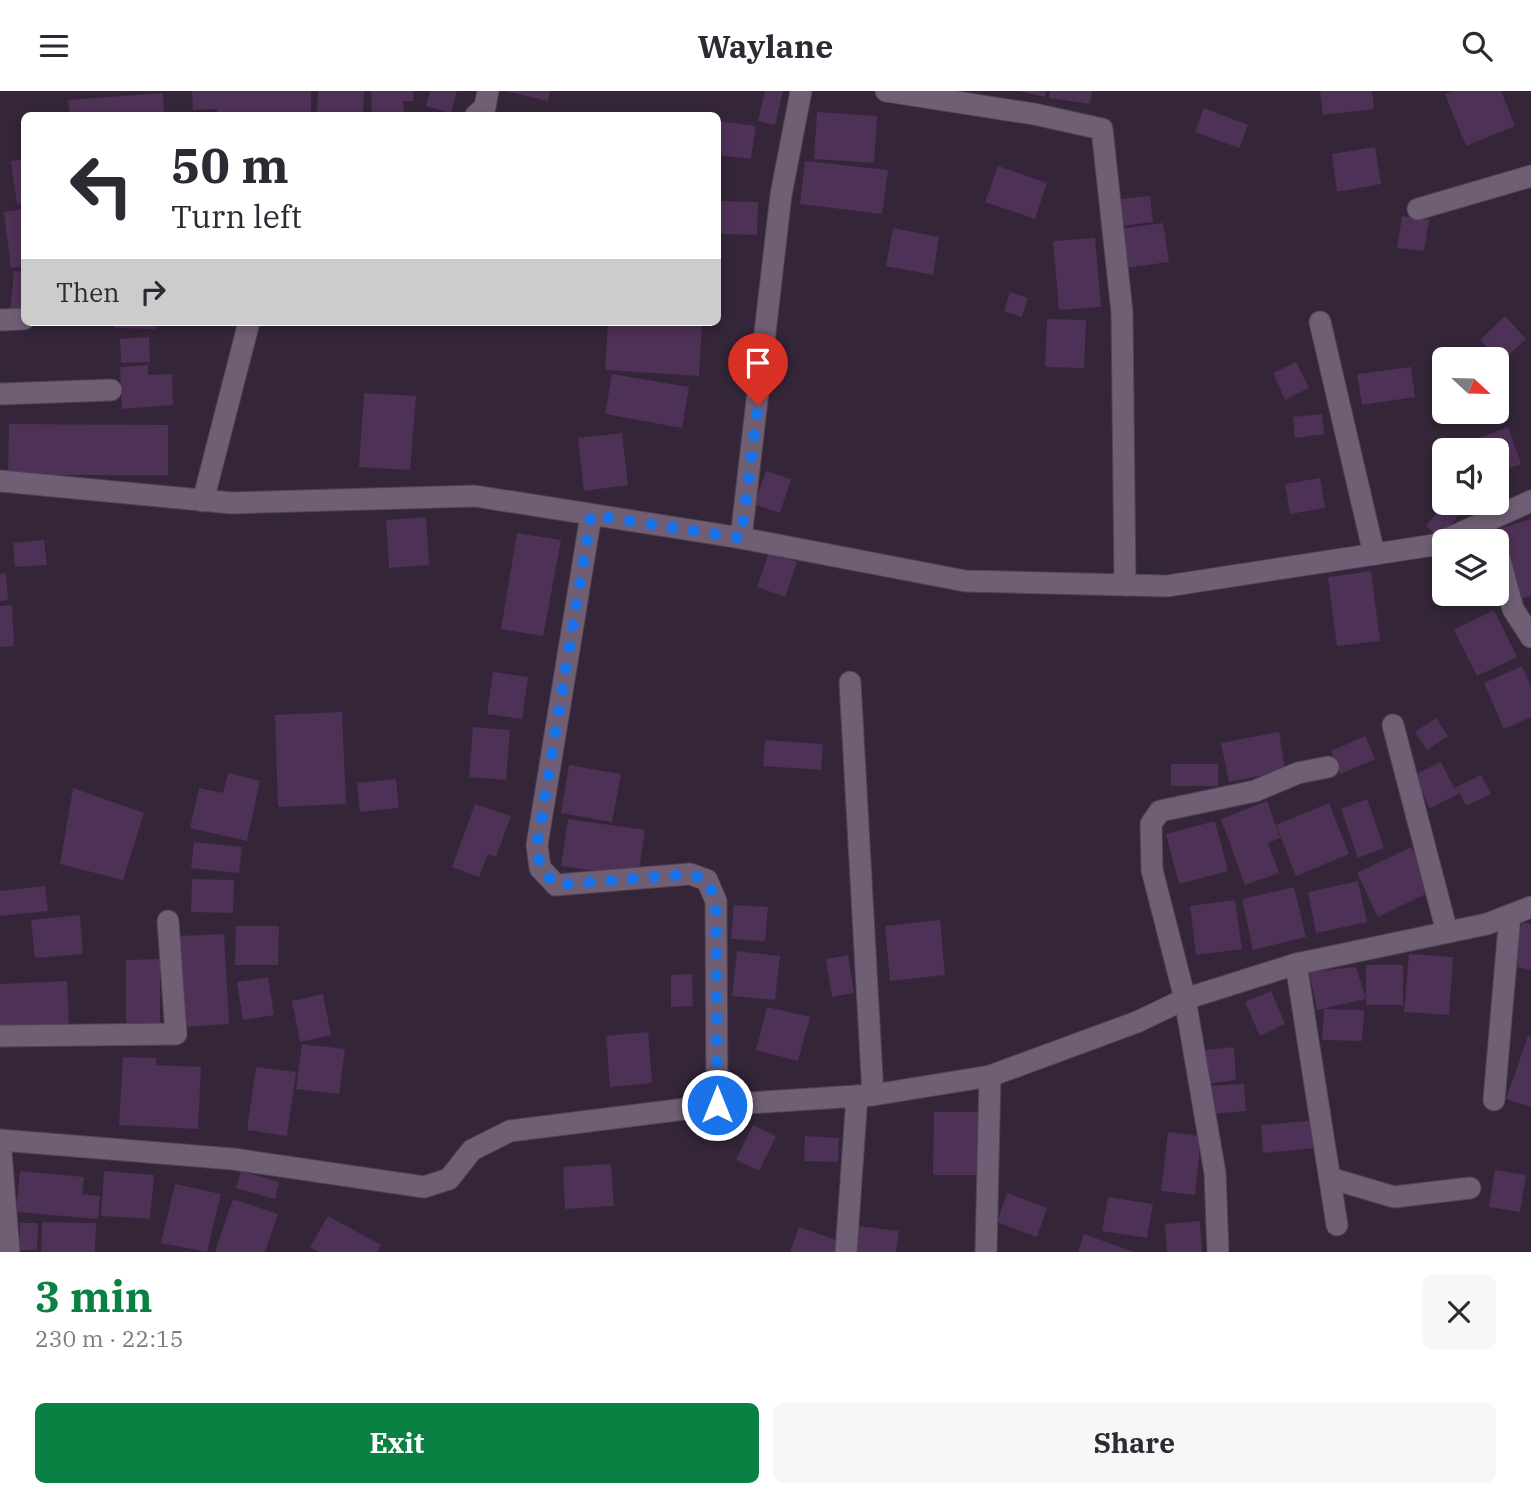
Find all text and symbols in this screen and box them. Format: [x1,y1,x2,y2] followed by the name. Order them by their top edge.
[698,25,833,67] text: Waylane
[35,27,73,65] icon: menu
[1458,27,1496,65] icon: search
[171,133,289,196] text: 50 m
[56,140,147,231] icon: left
[171,195,302,237] text: Turn left
[134,273,172,311] icon: right
[56,275,120,309] text: Then
[728,333,788,405] pin
[739,344,777,382] icon: arrive
[1432,347,1508,423] north arrow
[1432,347,1509,606] map controls
[1432,438,1509,515] button: sound
[1432,529,1509,606] button: layers
[680,1068,754,1142] position arrow
[35,1269,153,1324] text: 3 min
[1422,1275,1496,1349] button: close
[35,1323,184,1353] text: 230 m · 22:15
[35,1403,759,1483] button: Exit
[773,1403,1496,1483] button: Share

